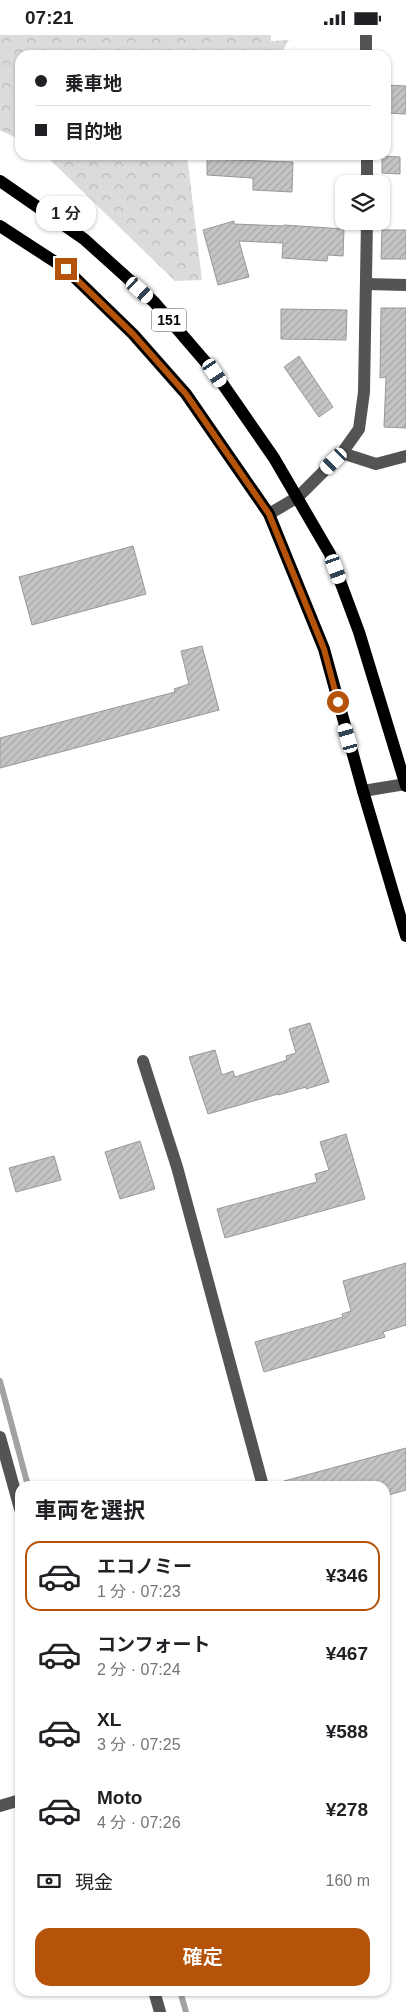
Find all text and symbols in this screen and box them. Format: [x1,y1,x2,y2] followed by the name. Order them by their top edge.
[25,7,74,28] text: 07:21
[65,73,122,94] text: 乗車地
[65,121,122,142] text: 目的地
[335,175,390,230] map controls
[335,175,390,230] button: layers
[36,197,96,231] callout: 1 分
[51,205,81,222] text: 1 分
[55,258,77,280] route end
[123,274,156,306] car
[152,309,186,331] road number: 151
[200,356,229,390] car
[318,445,349,477] car
[323,552,348,586] car
[327,691,349,713] route start
[336,722,359,754] car
[35,1498,145,1523] text: 車両を選択
[37,1554,82,1599] icon: car
[97,1556,192,1577] text: エコノミー
[326,1565,368,1586] text: ¥346
[97,1583,181,1600] text: 1 分 · 07:23
[37,1632,82,1677] icon: car
[97,1634,210,1655] text: コンフォート
[326,1643,368,1664] text: ¥467
[97,1661,181,1678] text: 2 分 · 07:24
[97,1709,121,1730] text: XL
[37,1710,82,1755] icon: car
[326,1721,368,1742] text: ¥588
[97,1736,181,1753] text: 3 分 · 07:25
[97,1787,142,1808] text: Moto
[37,1788,82,1833] icon: car
[326,1799,368,1820] text: ¥278
[97,1814,181,1831] text: 4 分 · 07:26
[35,1867,63,1895] icon: cash
[75,1872,113,1893] text: 現金
[326,1872,370,1889] text: 160 m
[35,1928,370,1986] button: 確定

